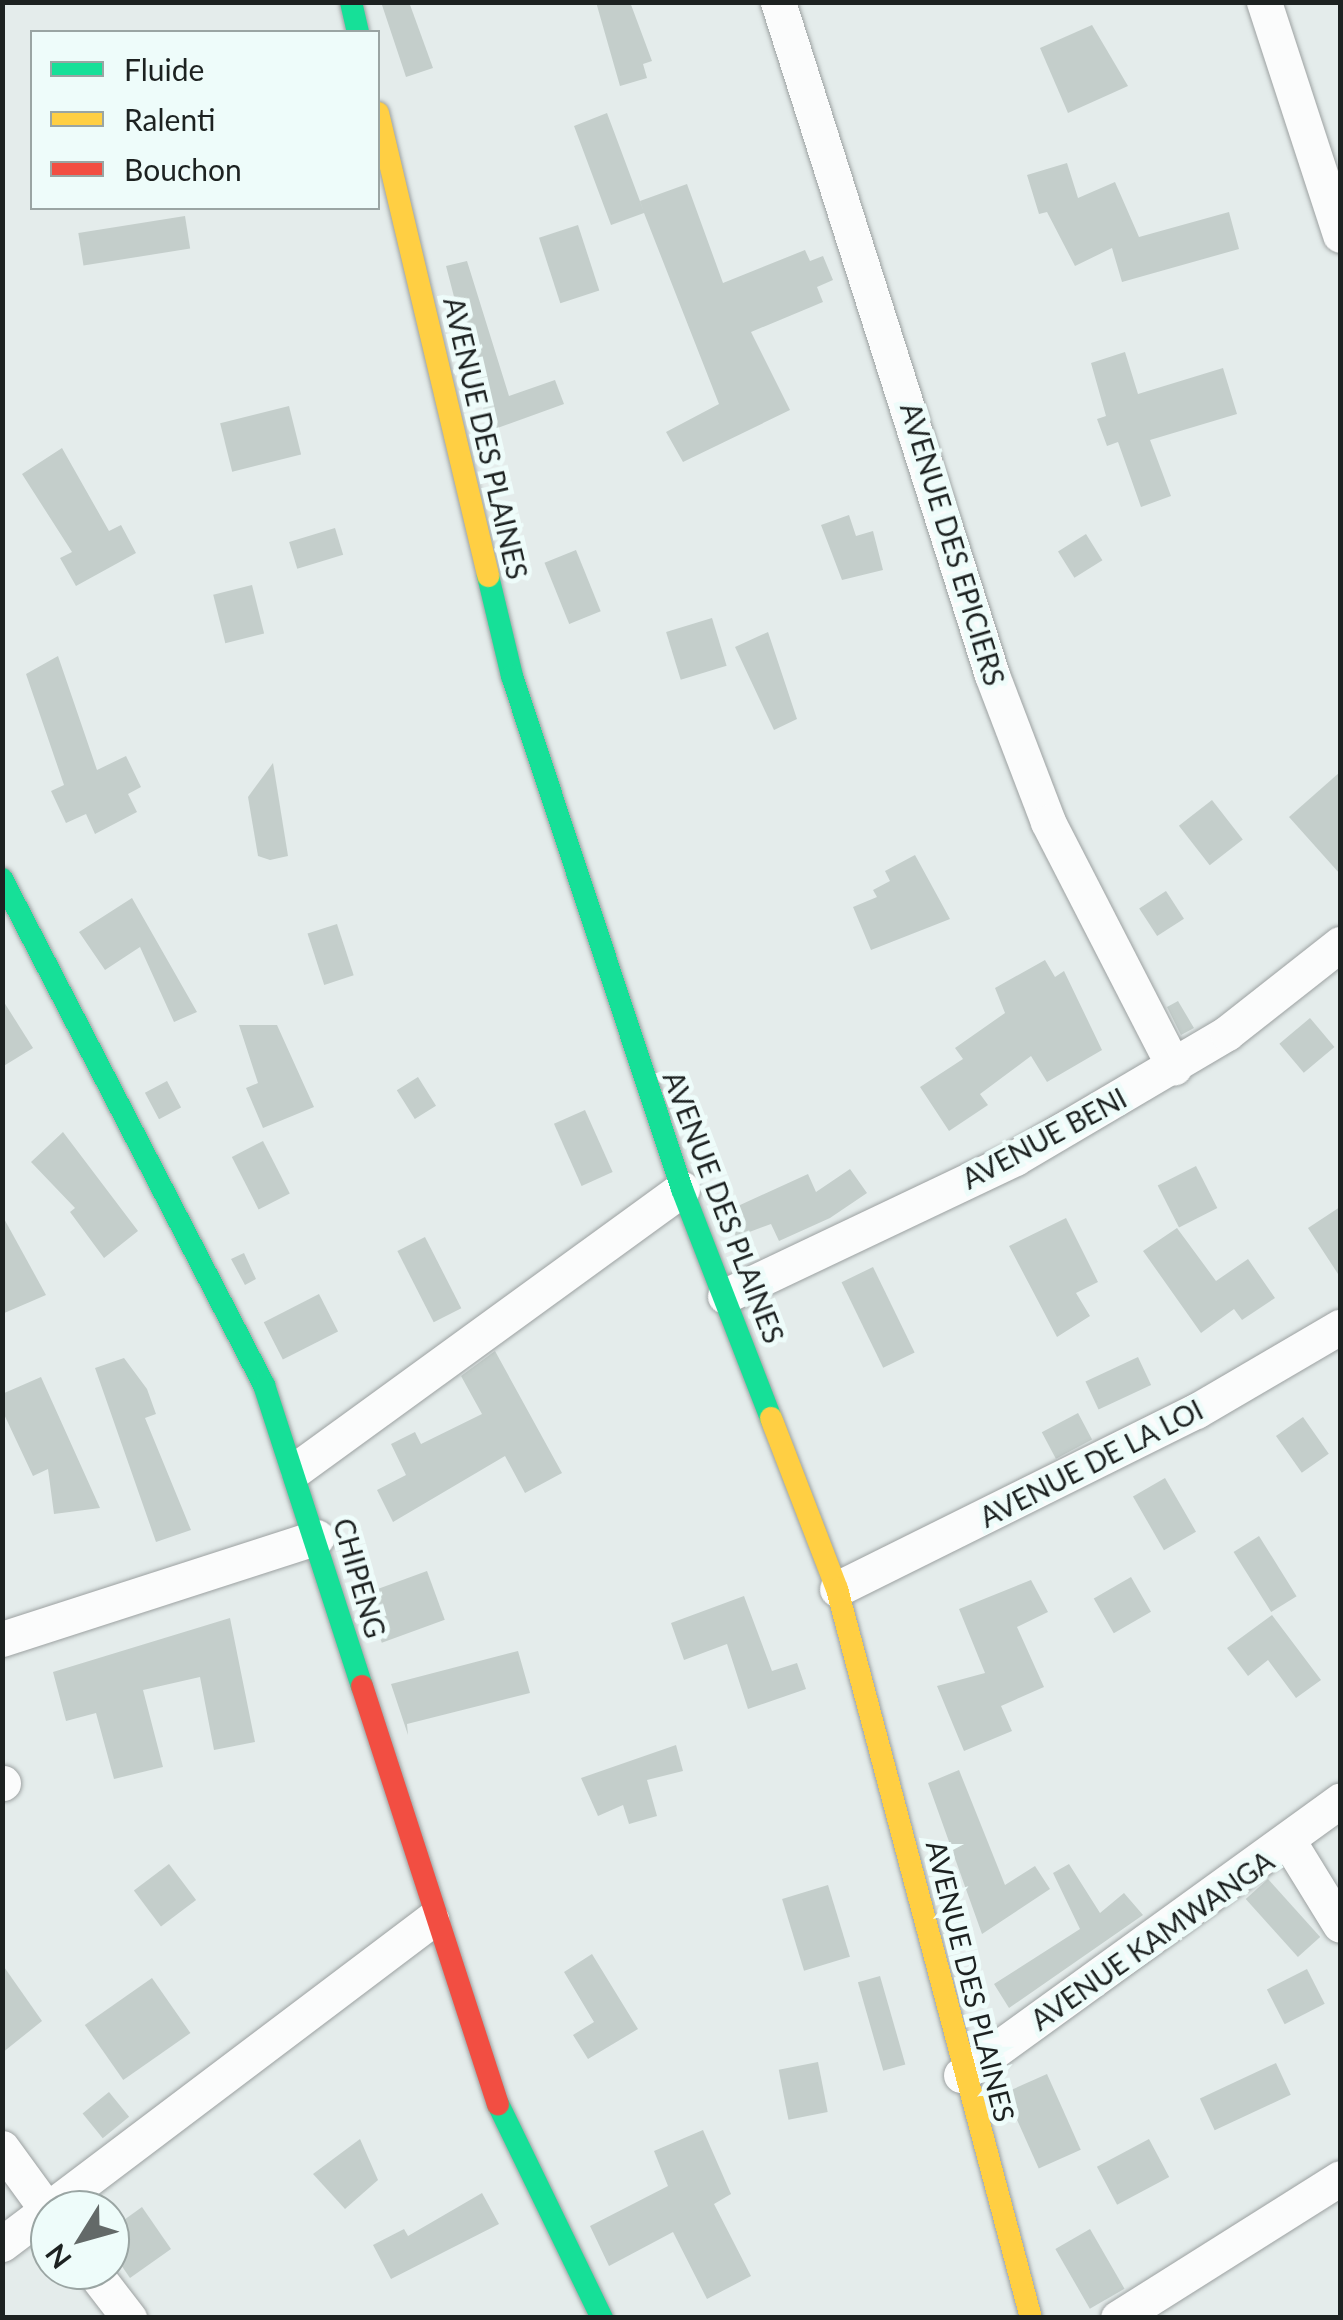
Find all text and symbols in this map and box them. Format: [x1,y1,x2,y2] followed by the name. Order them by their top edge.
[30,30,380,210] legend
[124,51,204,87] text: Fluide
[124,101,215,137] text: Ralenti
[124,151,242,187] text: Bouchon
[437,294,535,582] street label: AVENUE DES PLAINES
[894,399,1012,689] street label: AVENUE DES EPICIERS
[657,1066,791,1348] street label: AVENUE DES PLAINES
[956,1081,1132,1195] street label: AVENUE BENI
[973,1392,1209,1534] street label: AVENUE DE LA LOI
[327,1514,393,1642] street label: CHIPENG
[920,1837,1022,2125] street label: AVENUE DES PLAINES
[1024,1843,1280,2037] street label: AVENUE KAMWANGA
[30,2190,130,2290] north arrow
[38,2238,78,2276] text: N

